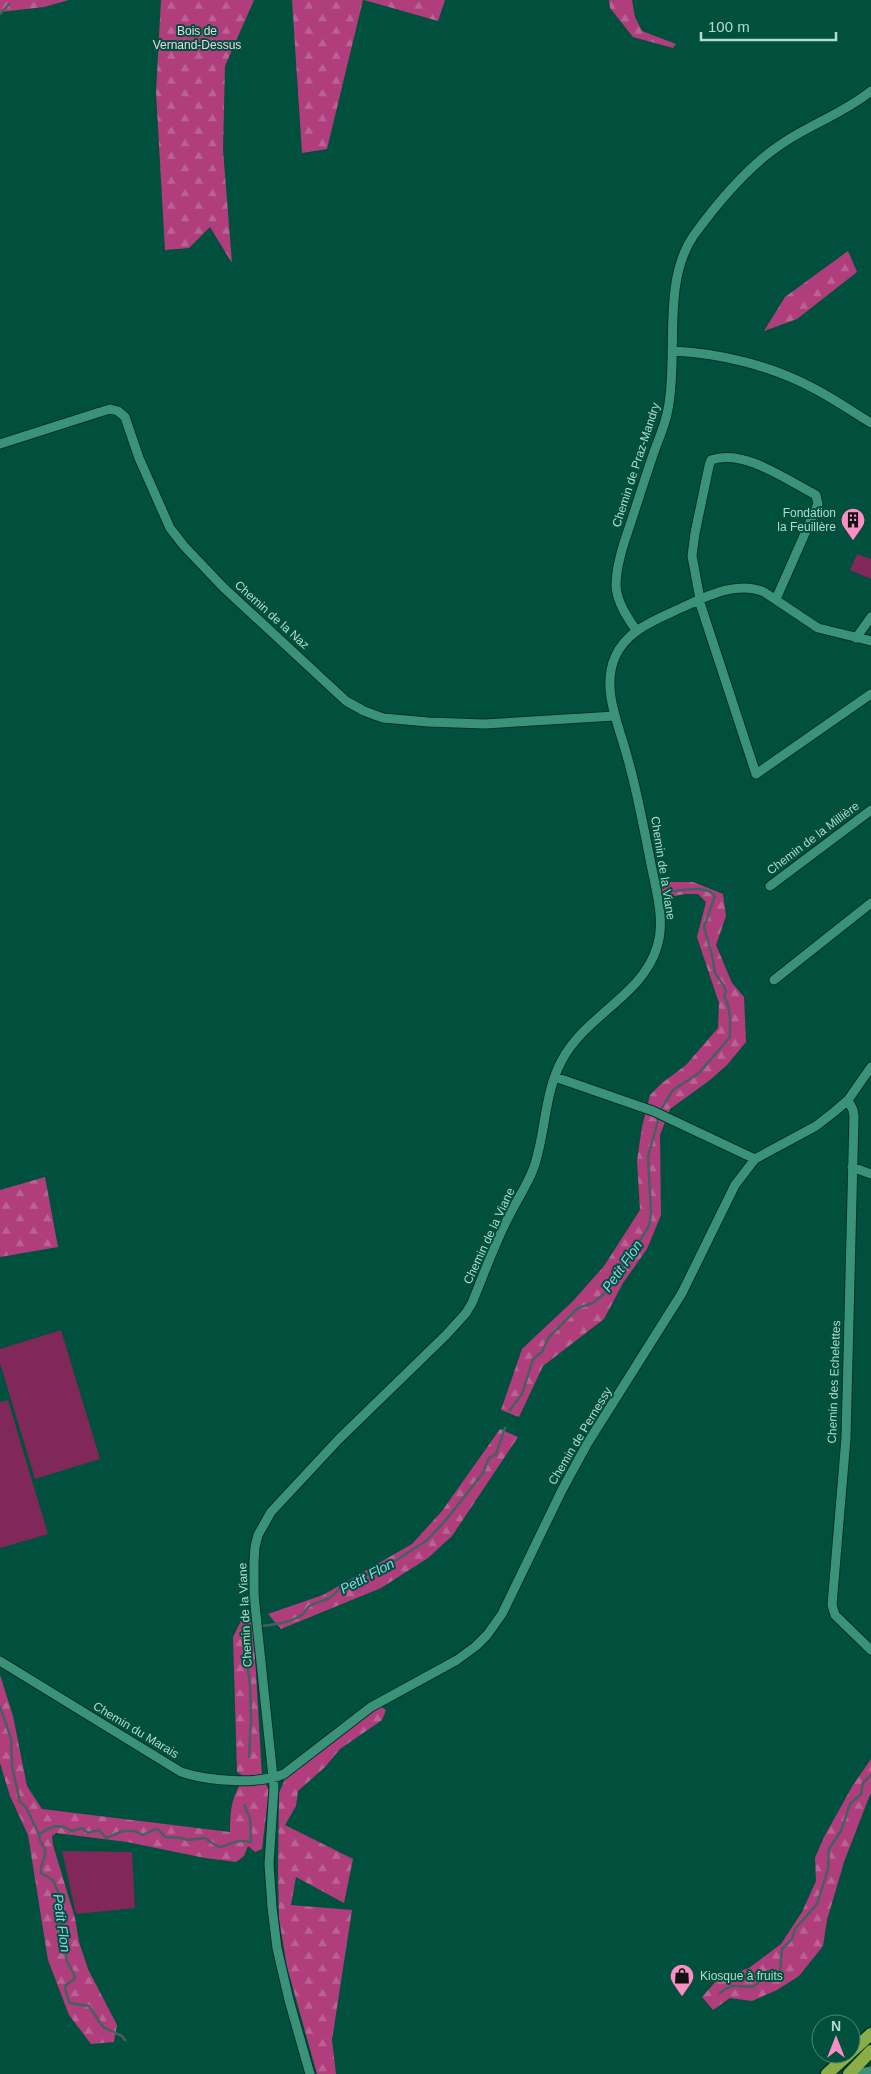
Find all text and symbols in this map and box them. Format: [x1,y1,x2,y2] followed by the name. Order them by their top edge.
[701,10,836,42] scale bar
[708,18,750,35] text: 100 m
[153,24,241,52] park label: Bois de Vernand-Dessus
[609,401,663,529] street label: Chemin de Praz-Mandry
[777,506,836,534] place label: Fondation la Feuillère
[840,507,866,541] building icon: Fondation la Feuillère
[232,578,312,652] street label: Chemin de la Naz
[764,798,862,877] street label: Chemin de la Millière
[648,815,678,921] street label: Chemin de la Viane
[461,1185,518,1286] street label: Chemin de la Viane
[598,1237,646,1295] water label: Petit Flon
[825,1320,843,1444] street label: Chemin des Echelettes
[545,1385,615,1487] street label: Chemin de Pernessy
[337,1555,397,1597] water label: Petit Flon
[235,1562,255,1668] street label: Chemin de la Viane
[91,1699,181,1761] street label: Chemin du Marais
[50,1893,74,1954] water label: Petit Flon
[669,1963,695,1997] shop icon: Kiosque à fruits
[700,1969,783,1983] place label: Kiosque à fruits
[811,2014,861,2064] north arrow
[831,2018,841,2034] text: N

